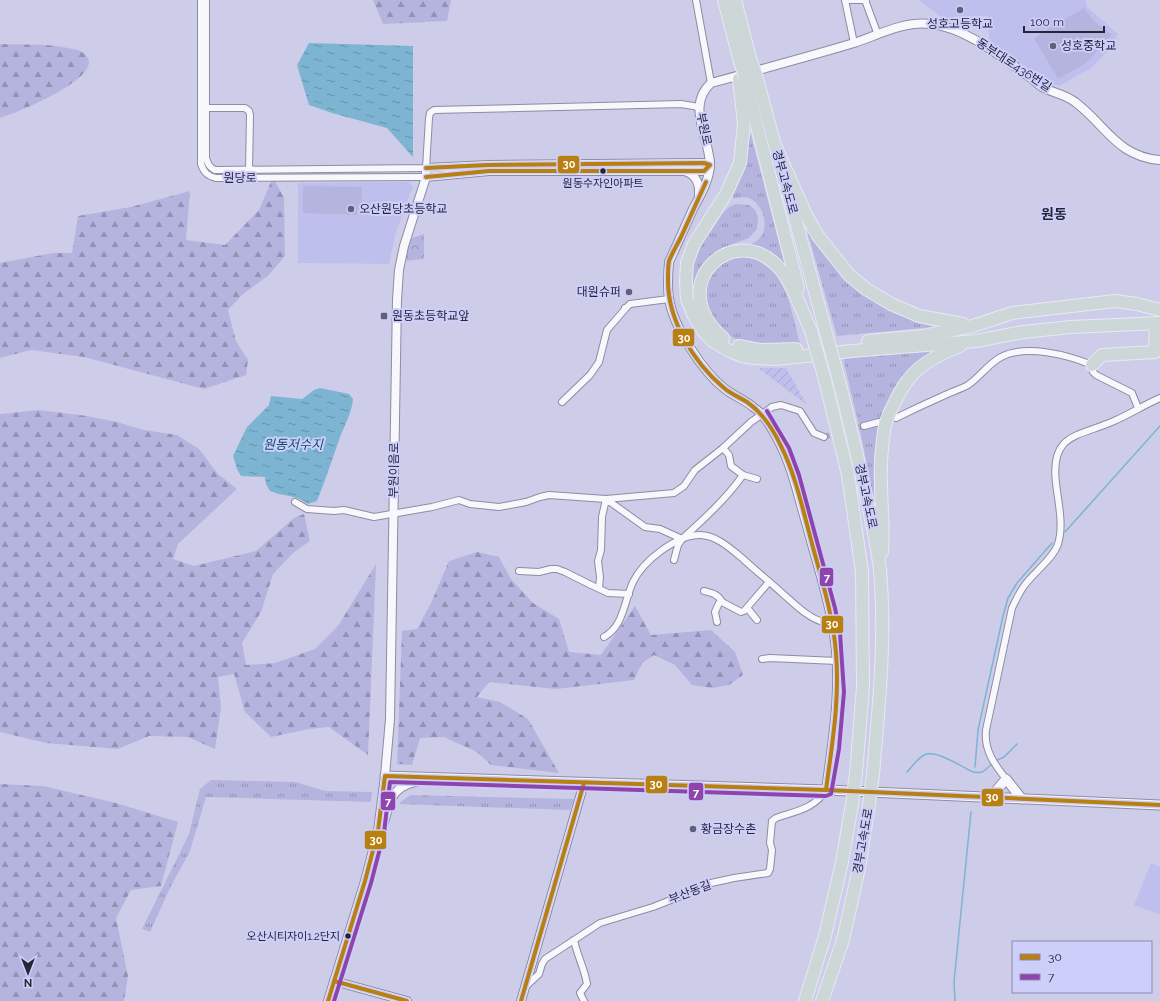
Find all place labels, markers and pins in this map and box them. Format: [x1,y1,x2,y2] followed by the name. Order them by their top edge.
[955,5,965,15] marker: 성호고등학교
[927,17,993,31] place label: 성호고등학교
[1061,39,1116,53] place label: 성호중학교
[1048,41,1058,51] marker: 성호중학교
[598,166,608,176] marker: 원동수자인아파트
[563,177,643,190] place label: 원동수자인아파트
[359,202,447,216] place label: 오산원당초등학교
[346,204,356,214] marker: 오산원당초등학교
[577,285,621,299] place label: 대원슈퍼
[624,287,634,297] marker: 대원슈퍼
[392,309,469,323] place label: 원동초등학교앞
[379,311,389,321] marker: 원동초등학교앞
[701,822,756,836] place label: 황금장수촌
[688,824,698,834] marker: 황금장수촌
[247,930,340,943] place label: 오산시티자이1.2단지
[343,931,353,941] marker: 오산시티자이1.2단지

